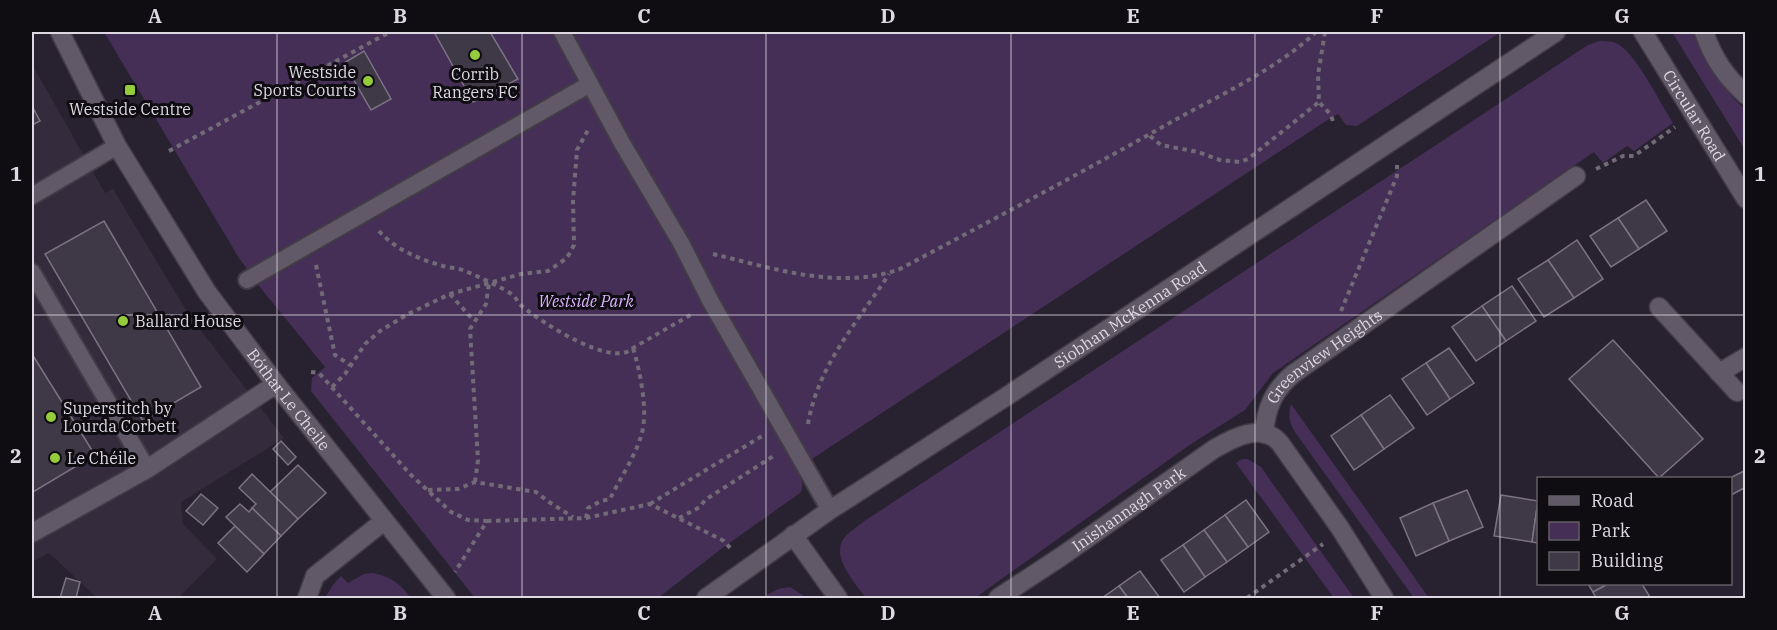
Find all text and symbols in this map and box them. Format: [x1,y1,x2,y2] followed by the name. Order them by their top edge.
[148,2,162,29] text: A
[393,2,407,29] text: B
[637,2,651,29] text: C
[880,2,896,29] text: D
[1126,2,1140,29] text: E
[1371,2,1383,29] text: F
[1614,2,1630,29] text: G
[468,48,482,62] marker: Corrib Rangers FC
[253,62,356,100] place label: Westside Sports Courts
[432,64,518,102] place label: Corrib Rangers FC
[1659,66,1730,165] street label: Circular Road
[361,74,375,88] marker: Westside Sports Courts
[123,83,137,97] marker: Westside Centre
[69,99,191,119] place label: Westside Centre
[10,160,22,187] text: 1
[1754,160,1766,187] text: 1
[1050,257,1210,372] street label: Siobhan McKenna Road
[538,291,634,311] park label: Westside Park
[1262,305,1386,407] street label: Greenview Heights
[135,311,241,331] place label: Ballard House
[116,314,130,328] marker: Ballard House
[243,344,335,455] street label: Bóthar Le Cheile
[63,398,177,436] place label: Superstitch by Lourda Corbett
[44,410,58,424] marker: Superstitch by Lourda Corbett
[10,442,22,469] text: 2
[1754,442,1766,469] text: 2
[67,448,136,468] place label: Le Chéile
[48,451,62,465] marker: Le Chéile
[1068,462,1190,556] street label: Inishannagh Park
[1537,477,1732,585] legend
[1591,489,1634,512] text: Road
[1591,519,1631,542] text: Park
[1591,549,1663,572] text: Building
[148,599,162,626] text: A
[393,599,407,626] text: B
[637,599,651,626] text: C
[880,599,896,626] text: D
[1126,599,1140,626] text: E
[1371,599,1383,626] text: F
[1614,599,1630,626] text: G

